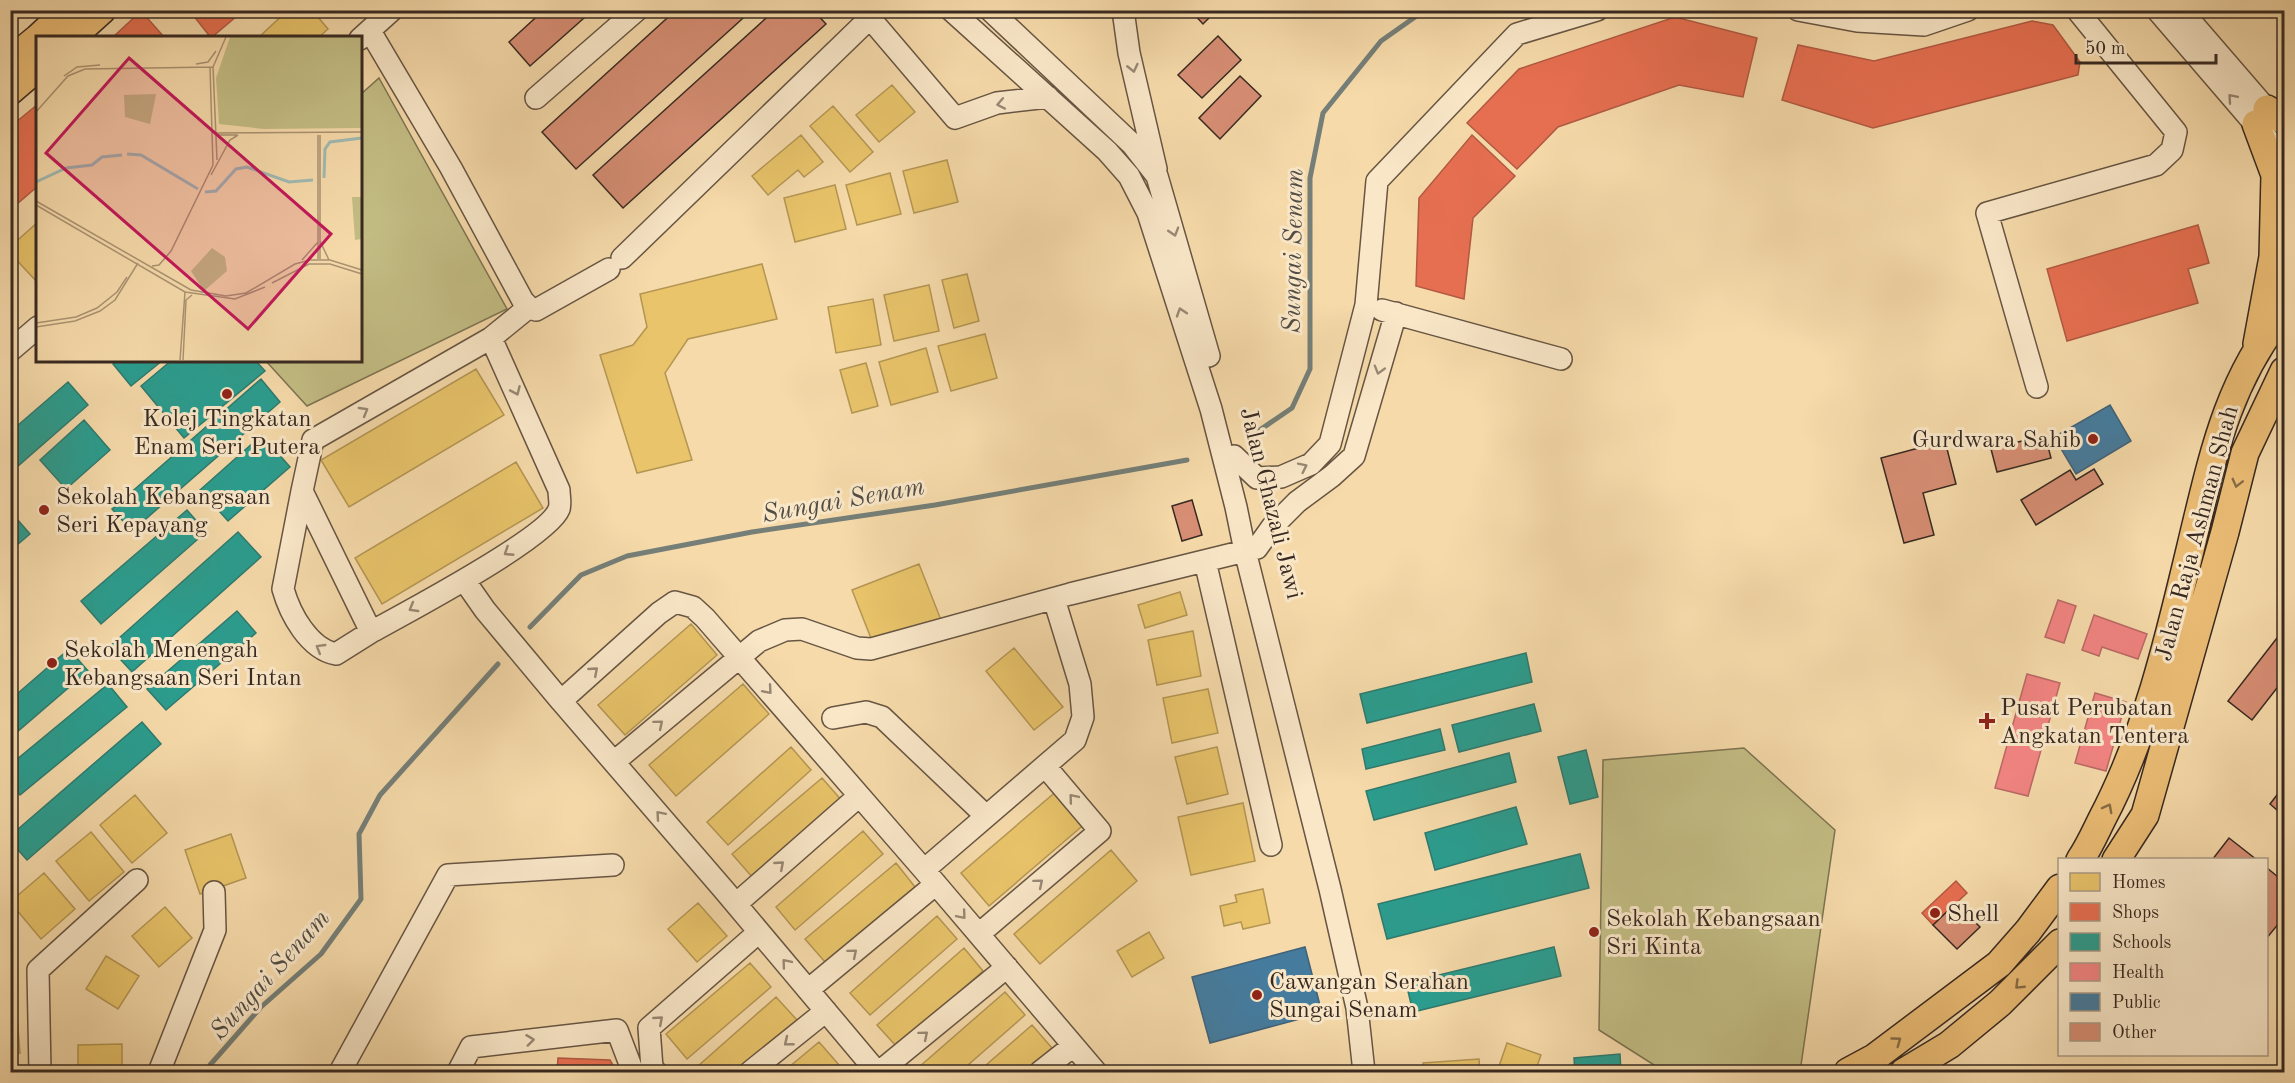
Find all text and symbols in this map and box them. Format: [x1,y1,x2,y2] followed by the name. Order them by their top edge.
[2076,27,2216,65] scale bar
[36,36,362,362] inset map
[2085,40,2125,58] text: 50 m
[1126,63,1139,73] one-way arrow
[2228,94,2239,105] one-way arrow
[996,97,1006,110] one-way arrow
[1280,168,1308,334] water label: Sungai Senam
[1167,226,1179,237] one-way arrow
[1175,307,1188,318] one-way arrow
[1374,364,1386,374] one-way arrow
[508,384,520,395] one-way arrow
[220,387,234,401] marker: Kolej Tingkatan Enam Seri Putera
[2152,403,2244,664] street label: Jalan Raja Ashman Shah
[1235,405,1305,602] street label: Jalan Ghazali Jawi
[358,407,368,418] one-way arrow
[134,408,320,460] place label: Kolej Tingkatan Enam Seri Putera
[1912,429,2081,453] place label: Gurdwara Sahib
[2086,432,2100,446] marker: Gurdwara Sahib
[1297,463,1307,474] one-way arrow
[760,474,927,528] water label: Sungai Senam
[2232,478,2245,488] one-way arrow
[56,486,271,538] place label: Sekolah Kebangsaan Seri Kepayang
[37,503,51,517] marker: Sekolah Kebangsaan Seri Kepayang
[503,544,514,555] one-way arrow
[409,601,419,613] one-way arrow
[64,639,302,691] place label: Sekolah Menengah Kebangsaan Seri Intan
[316,644,327,655] one-way arrow
[45,656,59,670] marker: Sekolah Menengah Kebangsaan Seri Intan
[587,667,598,678] one-way arrow
[761,683,772,694] one-way arrow
[2000,697,2189,749] place label: Pusat Perubatan Angkatan Tentera
[1978,712,1996,730] marker: Pusat Perubatan Angkatan Tentera
[652,721,663,732] one-way arrow
[1069,794,1080,805] one-way arrow
[2101,804,2112,814] one-way arrow
[656,811,667,822] one-way arrow
[2058,858,2268,1056] legend
[773,861,784,872] one-way arrow
[2112,874,2166,892] text: Homes
[1032,879,1043,890] one-way arrow
[1947,903,1999,927] place label: Shell
[2112,904,2159,922] text: Shops
[206,905,335,1045] water label: Sungai Senam
[1928,906,1942,920] marker: Shell
[955,908,966,919] one-way arrow
[1606,908,1821,960] place label: Sekolah Kebangsaan Sri Kinta
[1587,925,1601,939] marker: Sekolah Kebangsaan Sri Kinta
[2112,934,2172,952] text: Schools
[847,949,858,960] one-way arrow
[782,959,793,970] one-way arrow
[2112,964,2165,982] text: Health
[1269,971,1469,1023] place label: Cawangan Serahan Sungai Senam
[2015,977,2026,988] one-way arrow
[1250,988,1264,1002] marker: Cawangan Serahan Sungai Senam
[2112,994,2161,1012] text: Public
[652,1016,662,1027] one-way arrow
[2112,1024,2157,1042] text: Other
[917,1032,928,1043] one-way arrow
[525,1035,534,1047] one-way arrow
[784,1035,795,1046] one-way arrow
[1891,1037,1902,1048] one-way arrow

